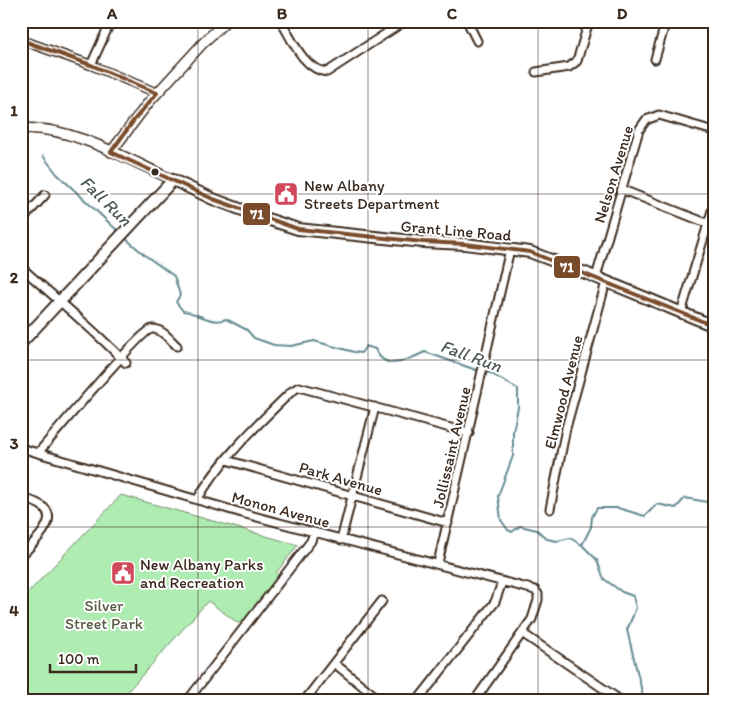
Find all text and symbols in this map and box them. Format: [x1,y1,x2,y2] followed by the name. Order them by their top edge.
[106,4,118,23] text: A
[277,4,288,23] text: B
[447,4,458,23] text: C
[617,4,628,23] text: D
[10,101,18,120] text: 1
[590,123,637,225] street label: Nelson Avenue
[150,167,160,177] unlabelled marker
[76,171,137,231] water label: Fall Run
[304,176,439,213] place label: New Albany Streets Department
[273,181,299,207] public building icon: New Albany Streets Department
[242,202,271,226] line badge: 71
[249,206,264,223] text: 71
[400,216,512,245] street label: Grant Line Road
[553,255,581,279] line badge: 71
[559,259,574,276] text: 71
[10,268,19,287] text: 2
[540,333,587,451] street label: Elmwood Avenue
[437,335,505,377] water label: Fall Run
[428,385,475,510] street label: Jollissaint Avenue
[10,434,19,453] text: 3
[297,458,385,499] street label: Park Avenue
[230,487,332,532] street label: Monon Avenue
[140,555,263,592] place label: New Albany Parks and Recreation
[110,560,136,586] public building icon: New Albany Parks and Recreation
[65,596,143,633] park label: Silver Street Park
[9,601,19,620] text: 4
[50,641,136,673] scale bar
[58,650,100,668] text: 100 m

